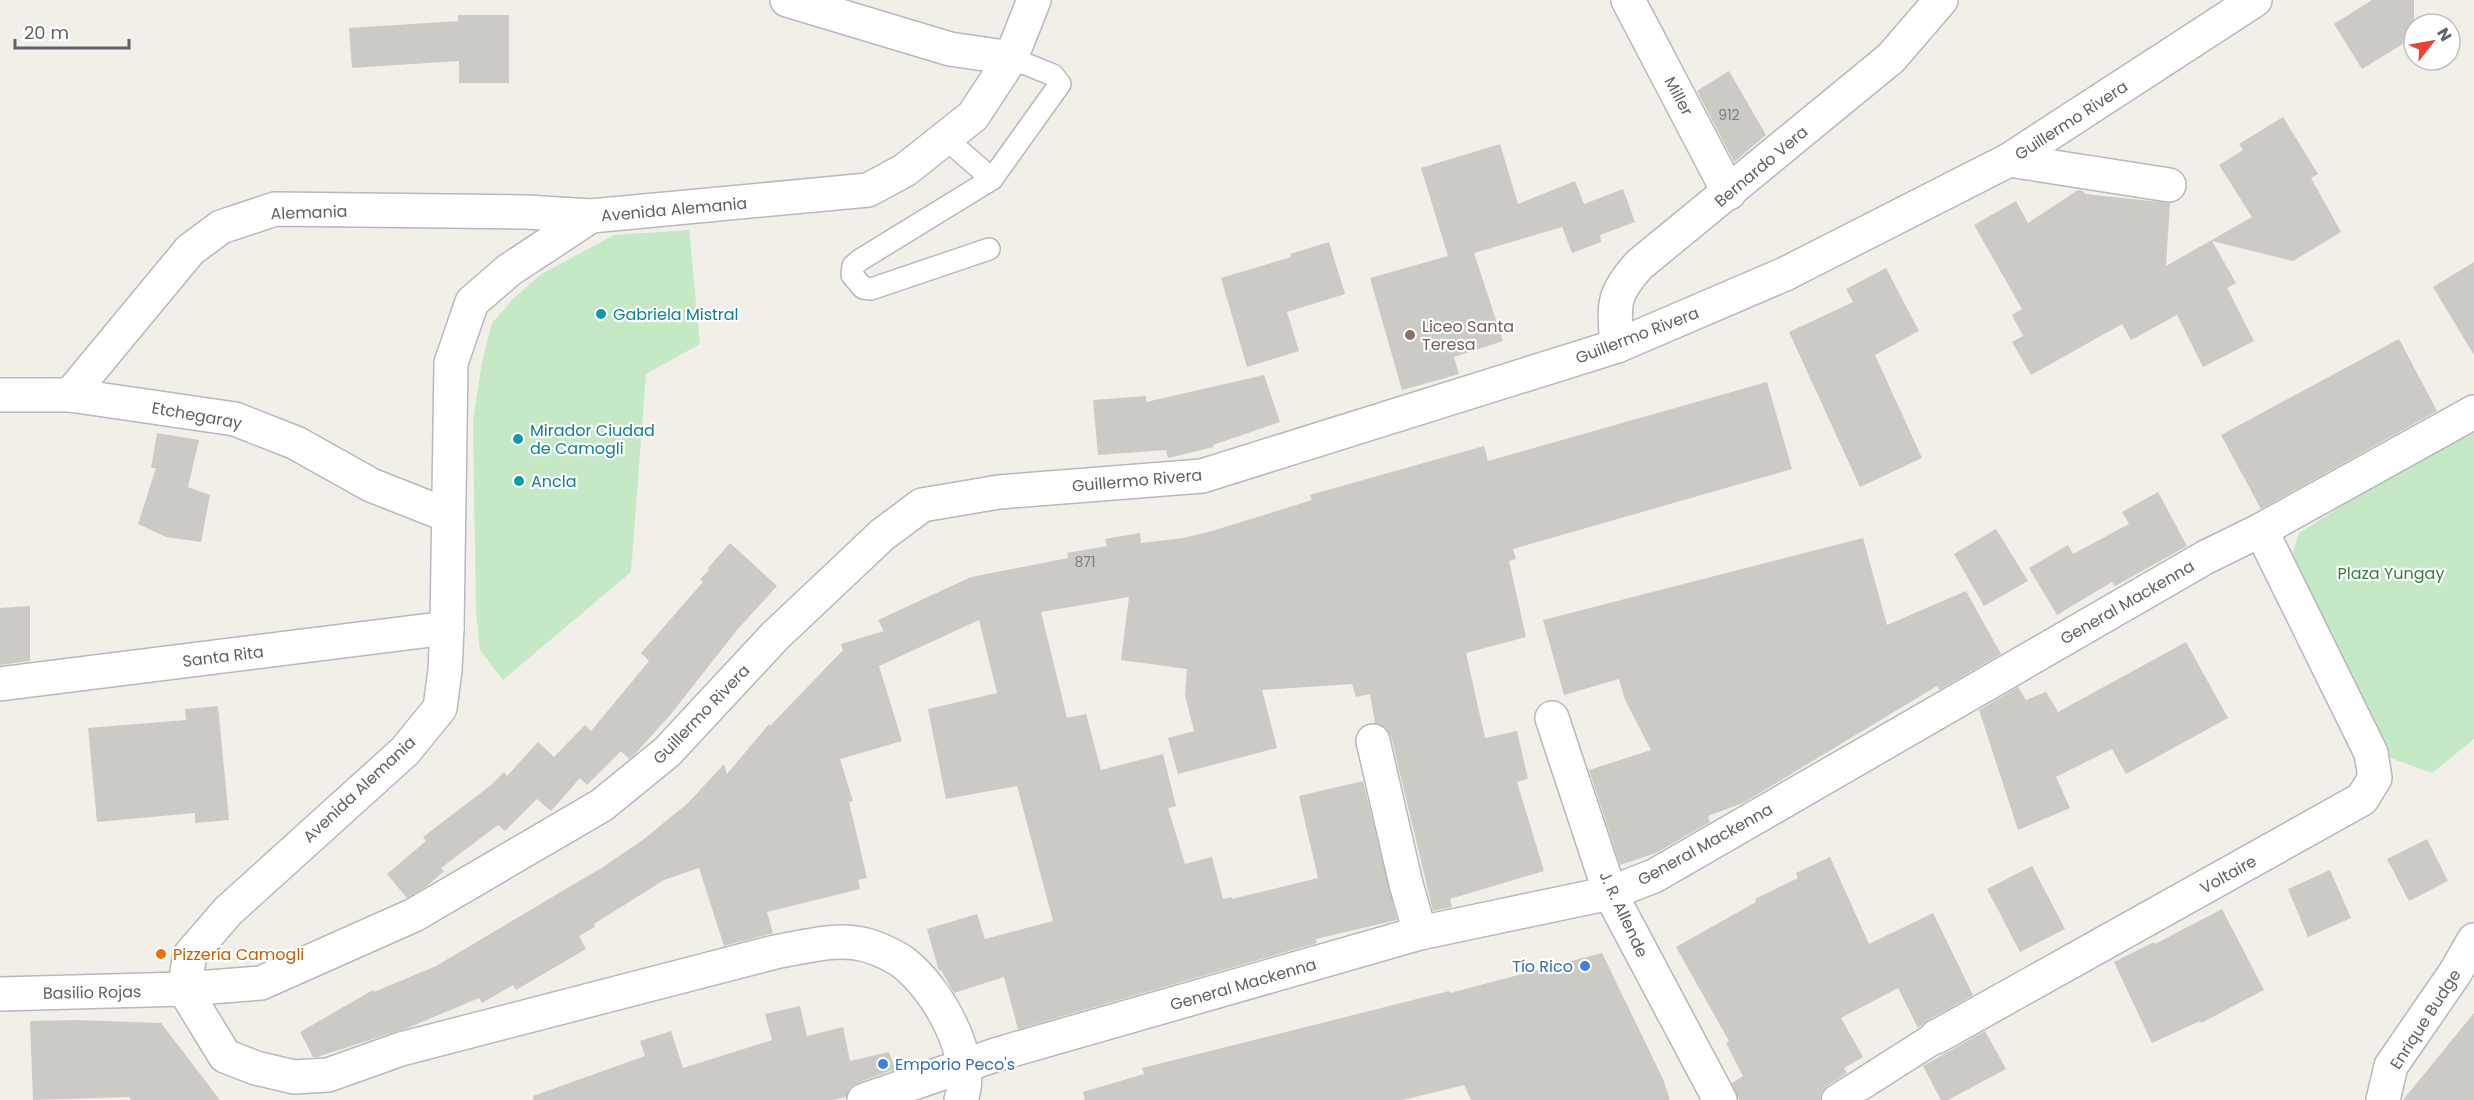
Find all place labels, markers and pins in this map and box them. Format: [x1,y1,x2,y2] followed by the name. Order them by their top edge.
[613,303,739,326] place label: Gabriela Mistral
[594,307,608,321] marker: Gabriela Mistral
[1422,315,1514,356] place label: Liceo Santa Teresa
[1403,328,1417,342] marker: Liceo Santa Teresa
[530,419,655,460] place label: Mirador Ciudad de Camogli
[511,432,525,446] marker: Mirador Ciudad de Camogli
[531,470,577,493] place label: Ancla
[512,474,526,488] marker: Ancla
[173,943,304,966] place label: Pizzería Camogli
[154,947,168,961] marker: Pizzería Camogli
[1512,955,1573,978] place label: Tío Rico
[1578,959,1592,973] marker: Tío Rico
[895,1053,1015,1076] place label: Emporio Peco's
[876,1057,890,1071] marker: Emporio Peco's

